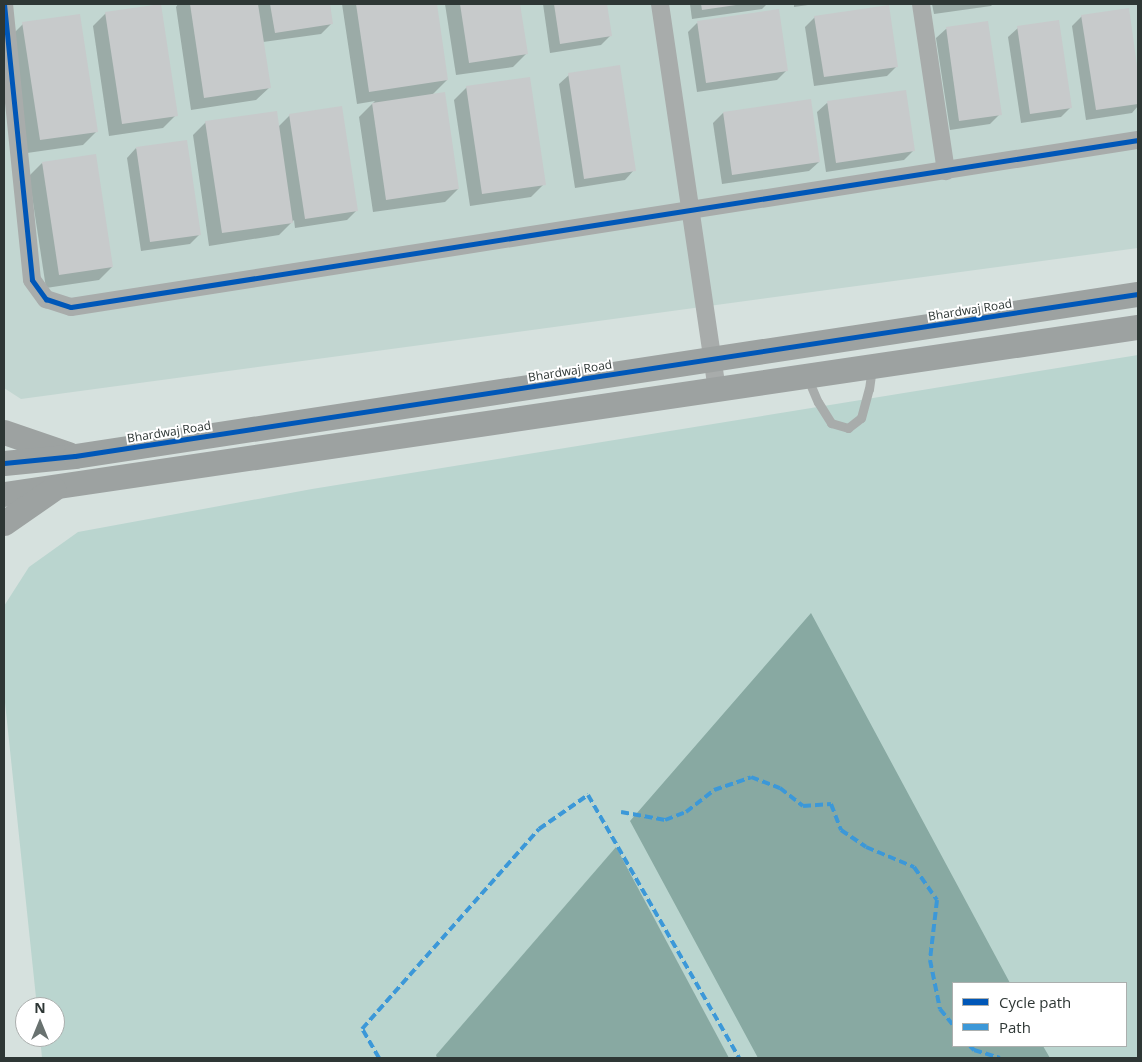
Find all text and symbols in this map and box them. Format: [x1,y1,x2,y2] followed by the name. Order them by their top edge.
[927,296,1013,324] street label: Bhardwaj Road
[527,357,613,385] street label: Bhardwaj Road
[126,418,212,446] street label: Bhardwaj Road
[952,982,1127,1047] legend
[999,992,1071,1012] text: Cycle path
[15,997,65,1047] north arrow
[34,998,46,1017] text: N
[999,1017,1031,1037] text: Path

